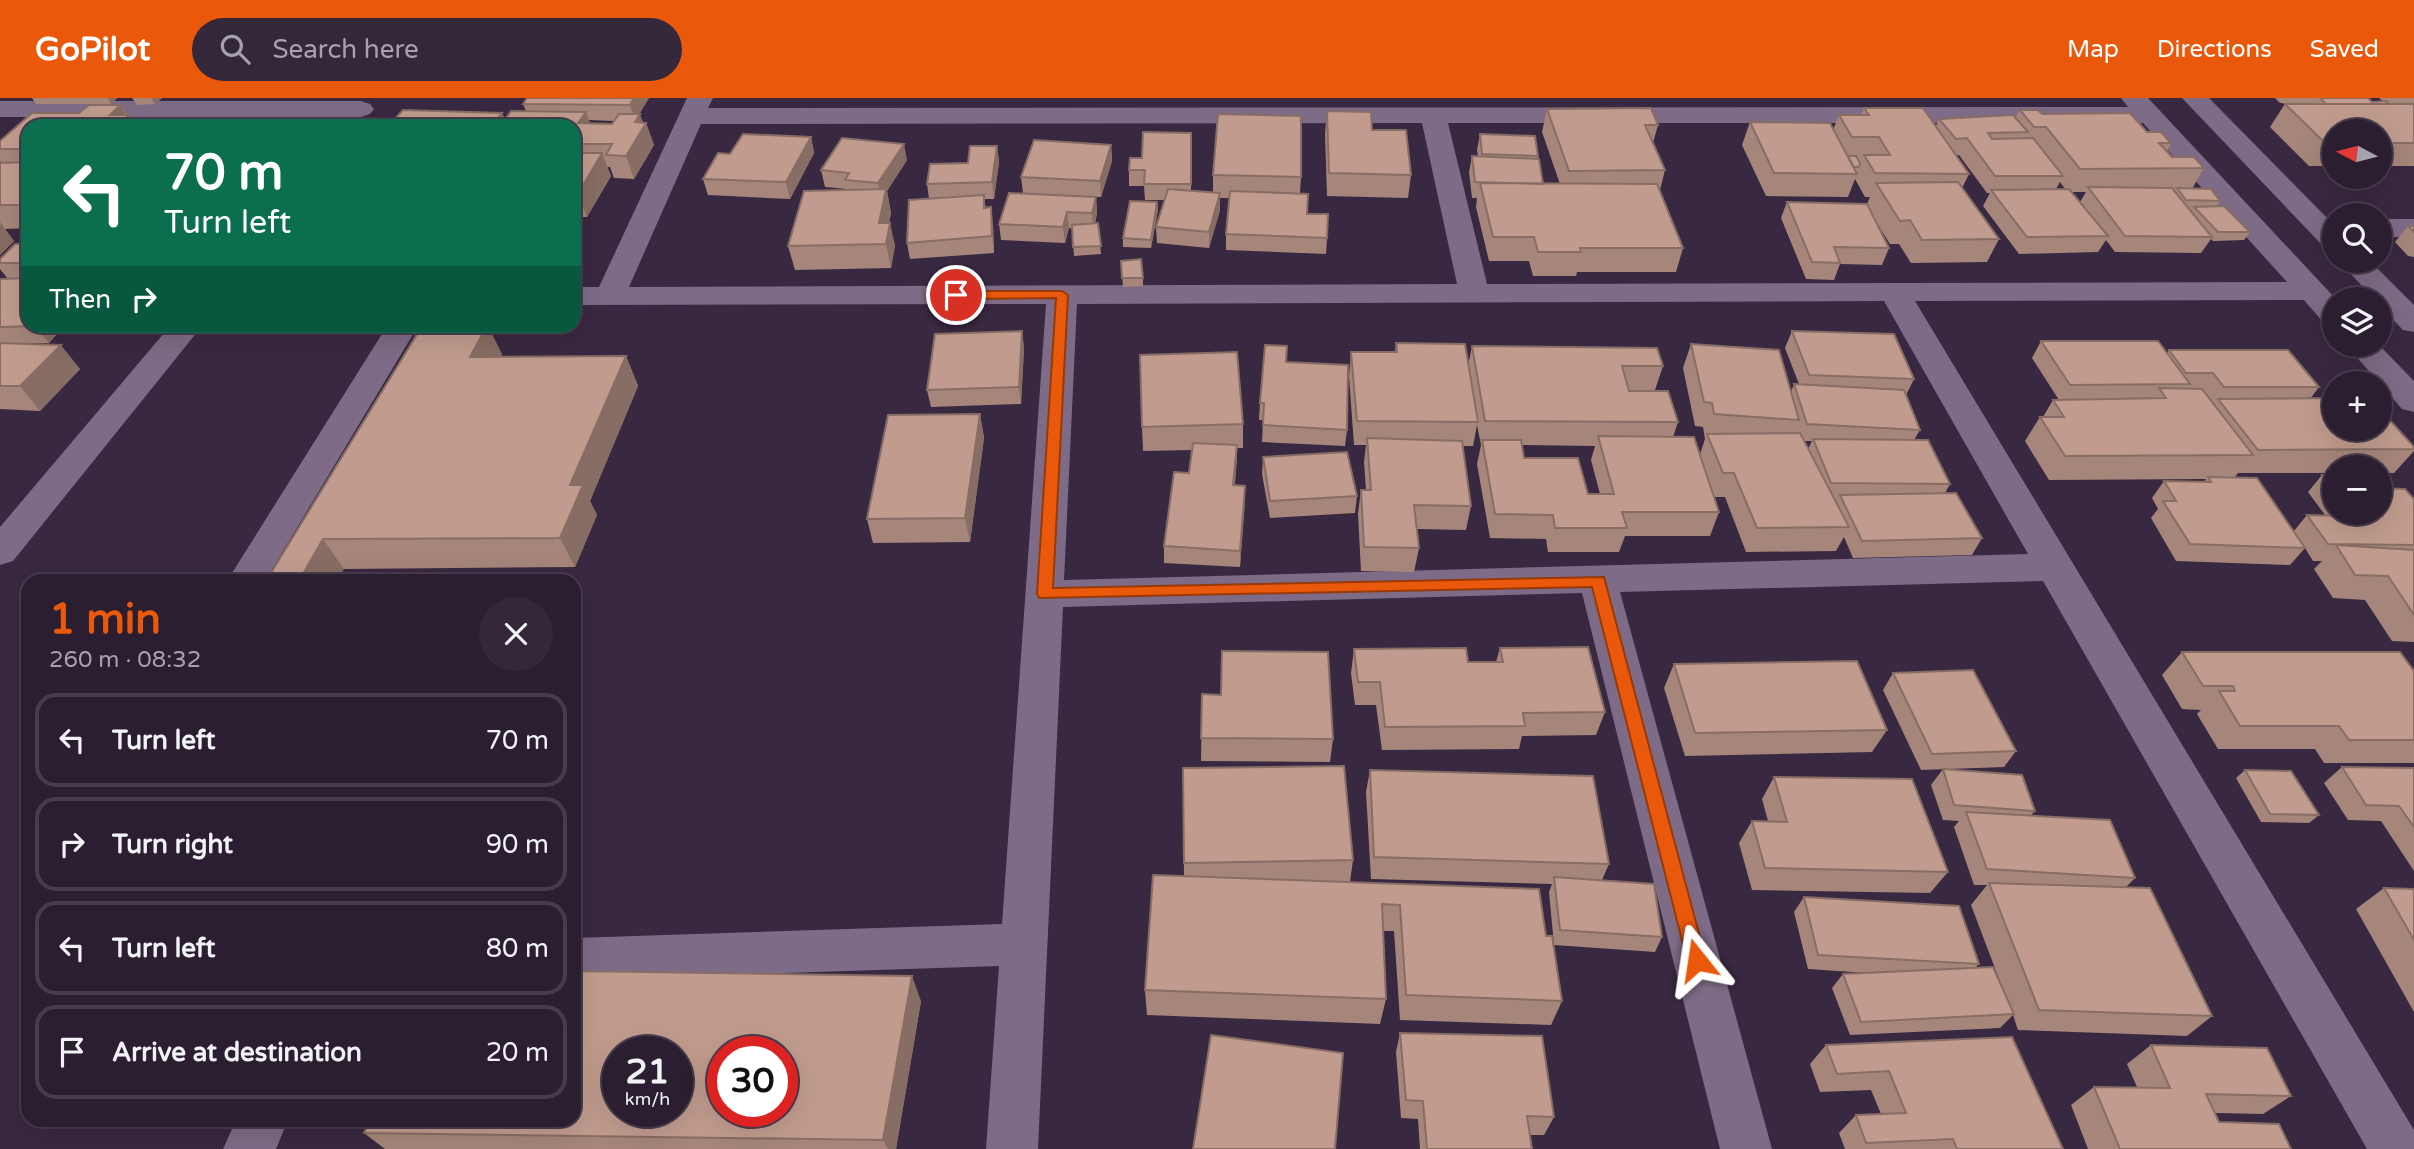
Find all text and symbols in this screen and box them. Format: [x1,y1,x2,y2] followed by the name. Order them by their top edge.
[192,18,682,81] search box
[35,30,150,69] text: GoPilot
[216,30,254,68] icon: search
[272,34,419,65] text: Search here
[2067,35,2119,64] text: Map
[2157,35,2272,64] text: Directions
[2310,35,2379,64] text: Saved
[2322,119,2392,189] north arrow
[2322,119,2392,525] map controls
[164,144,283,203] text: 70 m
[49,147,140,238] icon: left
[2322,203,2392,273] button: search
[164,204,291,242] text: Turn left
[926,265,986,325] pin
[937,276,975,314] icon: arrive
[125,280,163,318] icon: right
[49,284,111,315] text: Then
[2322,287,2392,357] button: layers
[2322,371,2392,441] button: +
[2322,455,2392,525] button: −
[49,594,161,645] text: 1 min
[479,597,553,671] button: close
[49,646,201,674] text: 260 m · 08:32
[53,721,91,759] icon: left
[112,725,215,756] text: Turn left
[486,725,549,756] text: 70 m
[53,825,91,863] icon: right
[112,829,233,860] text: Turn right
[486,829,549,860] text: 90 m
[1660,923,1734,997] position arrow
[53,929,91,967] icon: left
[112,933,215,964] text: Turn left
[486,933,549,964] text: 80 m
[53,1033,91,1071] icon: arrive
[707,1036,798,1127] speed limit sign: 30
[112,1037,362,1068] text: Arrive at destination
[486,1037,549,1068] text: 20 m
[626,1051,669,1093] text: 21
[625,1088,670,1110] text: km/h

